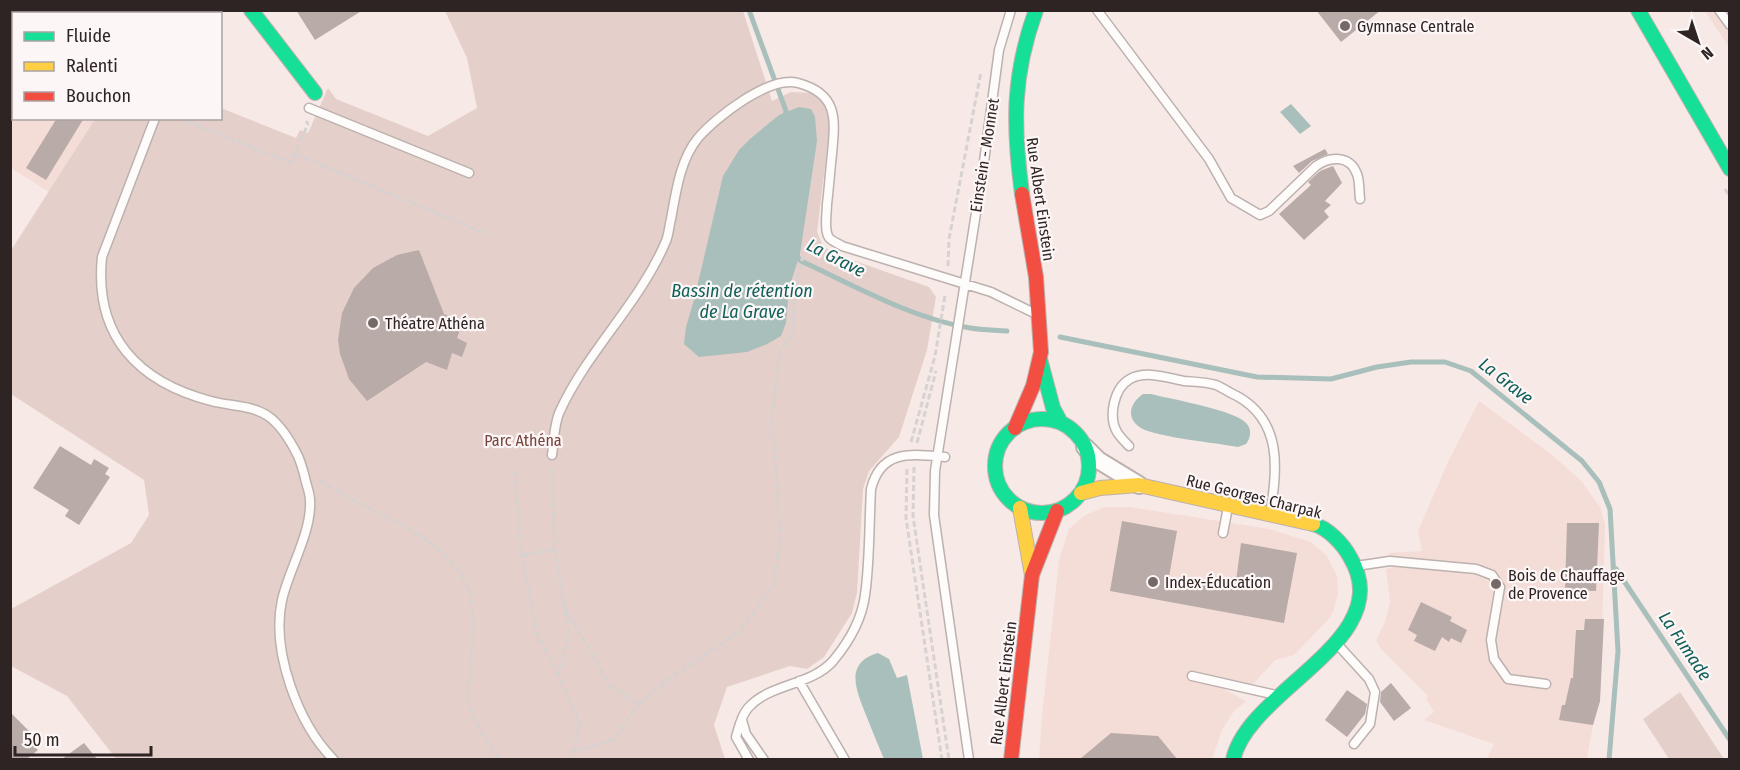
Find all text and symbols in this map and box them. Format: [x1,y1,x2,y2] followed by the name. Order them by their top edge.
[12,12,222,120] legend
[1668,12,1728,72] north arrow
[1357,17,1475,36] place label: Gymnase Centrale
[1338,19,1352,33] marker: Gymnase Centrale
[66,25,111,47] text: Fluide
[1697,43,1717,64] text: N
[66,55,118,77] text: Ralenti
[66,85,131,107] text: Bouchon
[966,96,1003,214] street label: Einstein - Monnet
[1022,136,1059,262] street label: Rue Albert Einstein
[803,234,869,282] water label: La Grave
[671,280,813,323] water label: Bassin de rétention de La Grave
[385,314,485,333] place label: Théatre Athéna
[366,316,380,330] marker: Théatre Athéna
[1475,353,1538,409] water label: La Grave
[484,431,562,450] park label: Parc Athéna
[1184,470,1324,523] street label: Rue Georges Charpak
[1508,566,1625,603] place label: Bois de Chauffage de Provence
[1165,573,1271,592] place label: Index-Éducation
[1146,575,1160,589] marker: Index-Éducation
[1489,577,1503,591] marker: Bois de Chauffage de Provence
[1654,607,1716,685] water label: La Fumade
[986,620,1021,746] street label: Rue Albert Einstein
[15,719,152,757] scale bar
[24,729,60,751] text: 50 m

